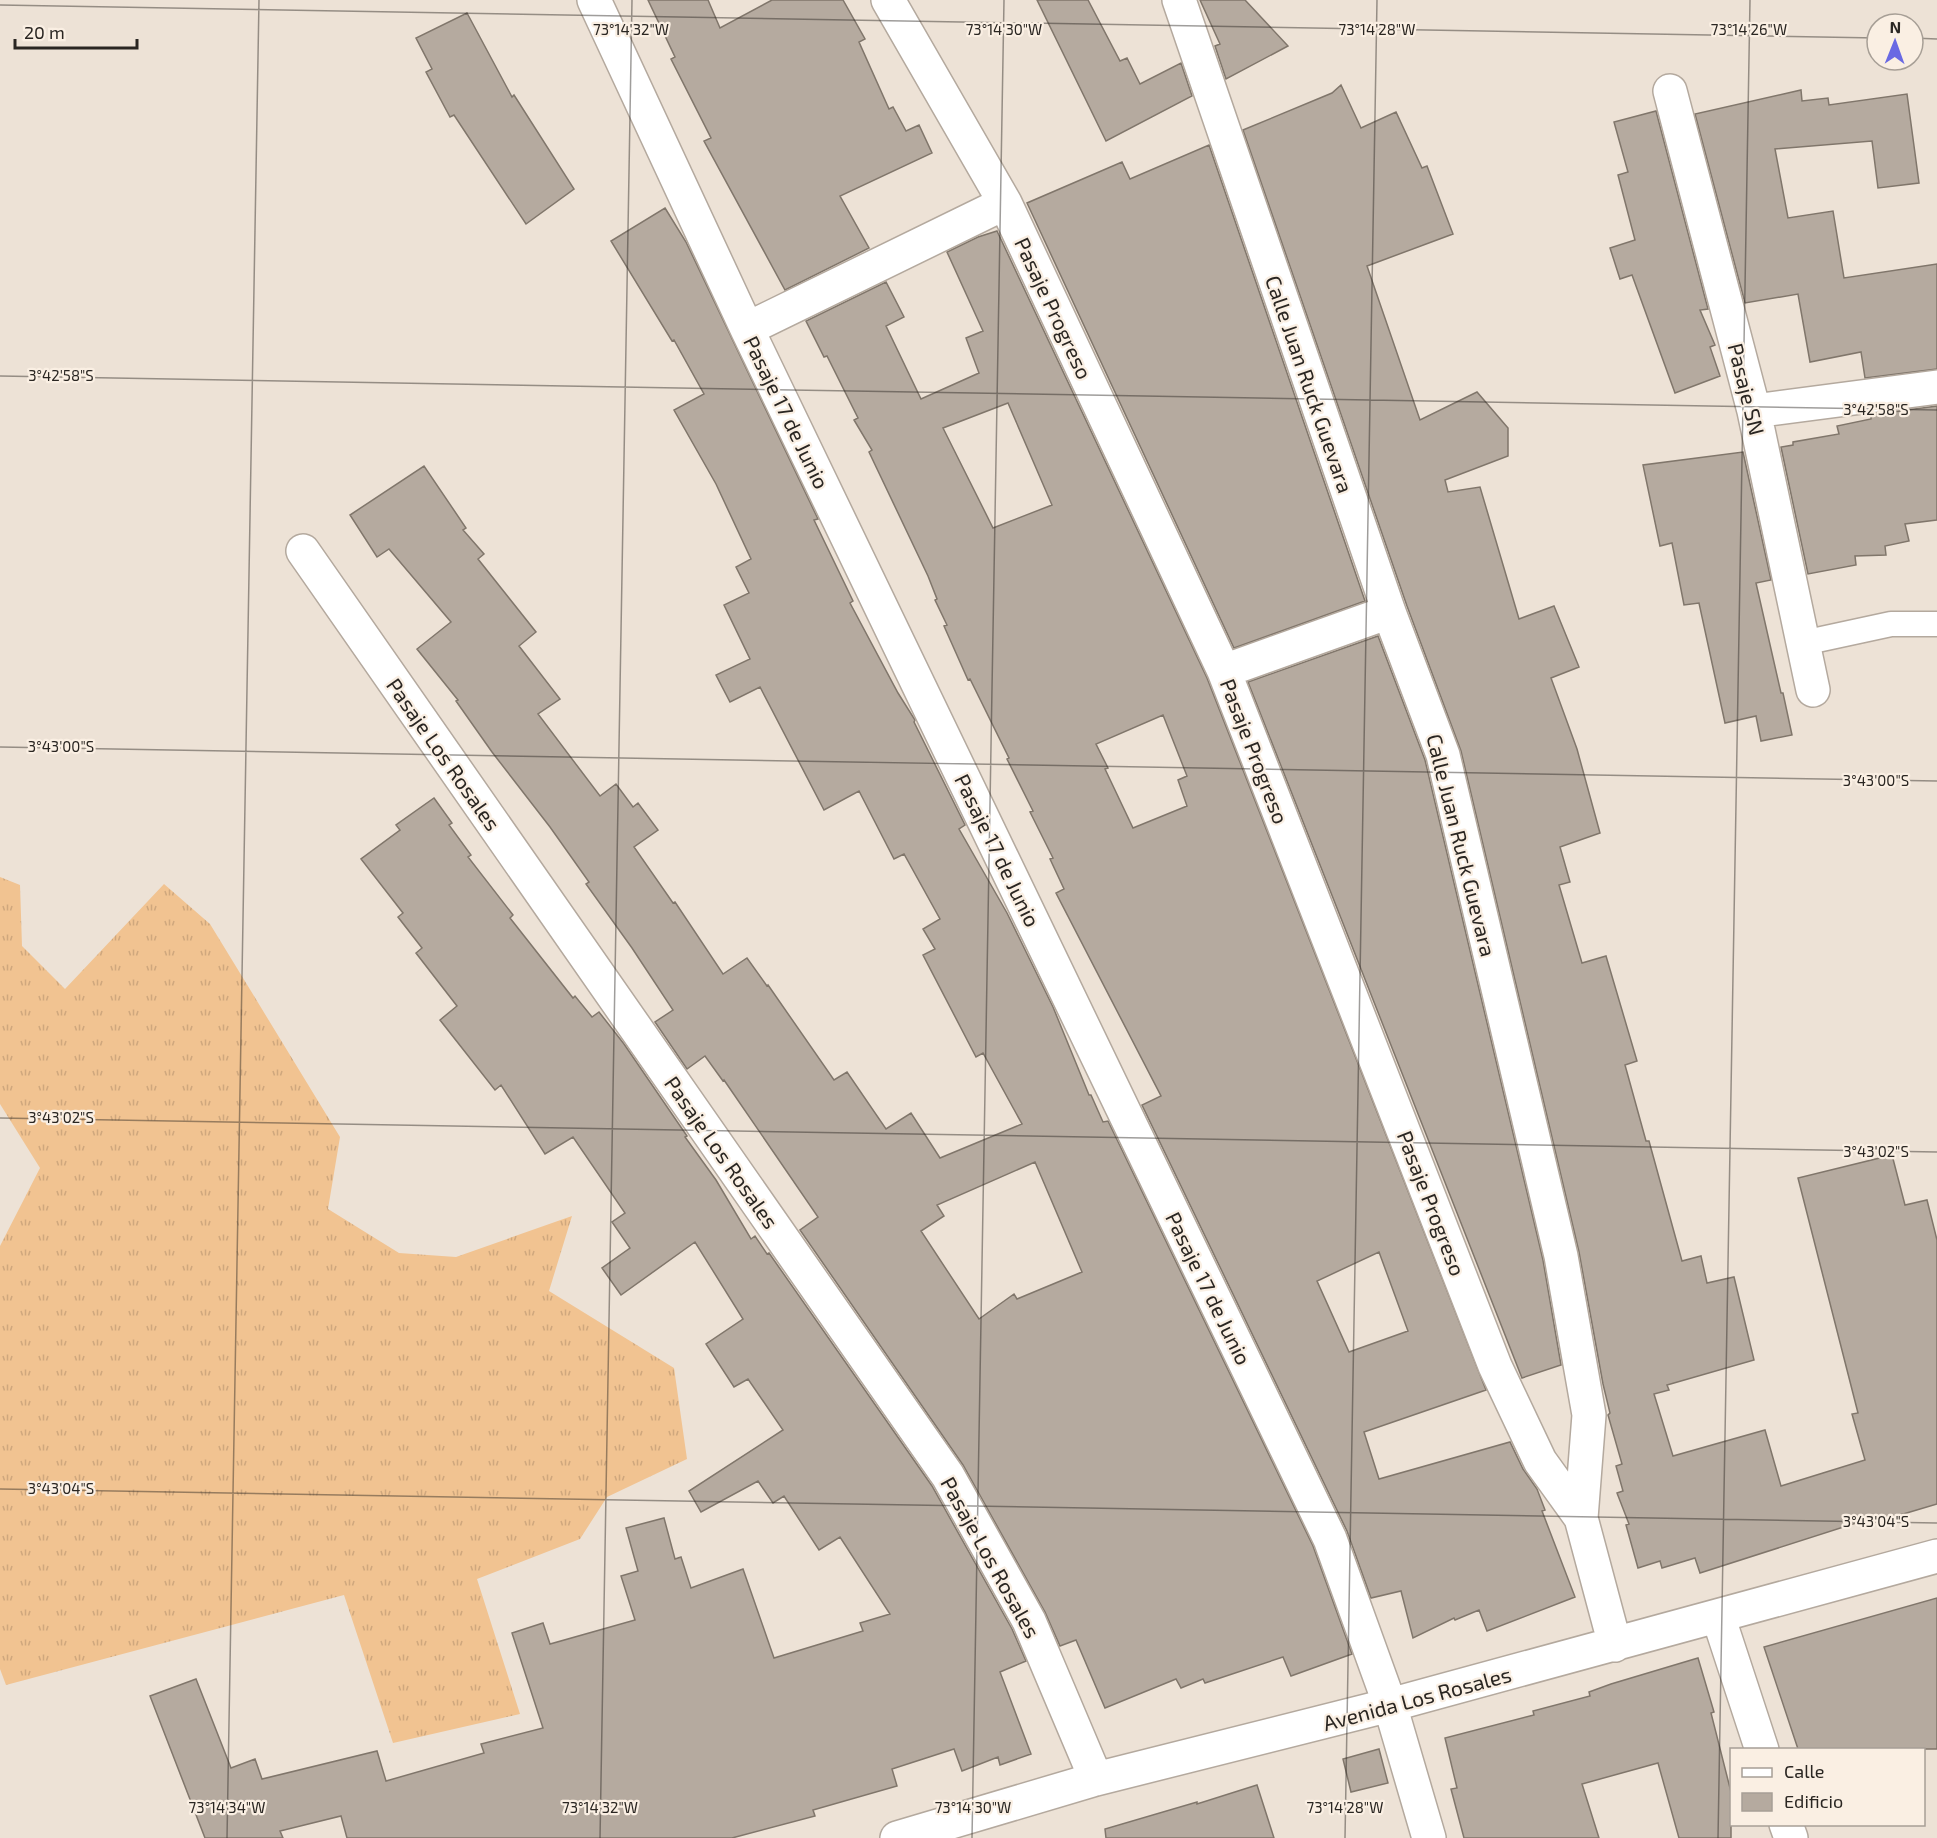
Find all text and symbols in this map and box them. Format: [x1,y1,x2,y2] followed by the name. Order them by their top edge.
[15,12,136,50] scale bar
[1865,12,1925,72] north arrow
[1889,17,1901,36] text: N
[593,20,669,38] text: 73°14'32"W
[966,20,1042,38] text: 73°14'30"W
[1339,20,1415,38] text: 73°14'28"W
[1711,20,1787,38] text: 73°14'26"W
[24,21,65,43] text: 20 m
[1009,233,1098,383] street label: Pasaje Progreso
[1261,272,1359,496] street label: Calle Juan Ruck Guevara
[738,331,835,493] street label: Pasaje 17 de Junio
[1723,340,1770,438] street label: Pasaje SN
[28,366,94,384] text: 3°42'58"S
[1843,400,1909,418] text: 3°42'58"S
[381,673,506,836] street label: Pasaje Los Rosales
[1215,675,1294,827] street label: Pasaje Progreso
[1422,731,1502,959] street label: Calle Juan Ruck Guevara
[28,737,94,755] text: 3°43'00"S
[949,769,1046,931] street label: Pasaje 17 de Junio
[1843,771,1909,789] text: 3°43'00"S
[659,1071,784,1234] street label: Pasaje Los Rosales
[28,1108,94,1126] text: 3°43'02"S
[1392,1127,1471,1279] street label: Pasaje Progreso
[1843,1142,1909,1160] text: 3°43'02"S
[1160,1207,1257,1369] street label: Pasaje 17 de Junio
[935,1472,1046,1642] street label: Pasaje Los Rosales
[28,1479,94,1497] text: 3°43'04"S
[1843,1512,1909,1530] text: 3°43'04"S
[1320,1661,1514,1735] street label: Avenida Los Rosales
[1730,1748,1925,1826] legend
[1784,1760,1825,1782] text: Calle
[1784,1790,1843,1812] text: Edificio
[189,1798,265,1816] text: 73°14'34"W
[562,1798,638,1816] text: 73°14'32"W
[935,1798,1011,1816] text: 73°14'30"W
[1307,1798,1383,1816] text: 73°14'28"W

